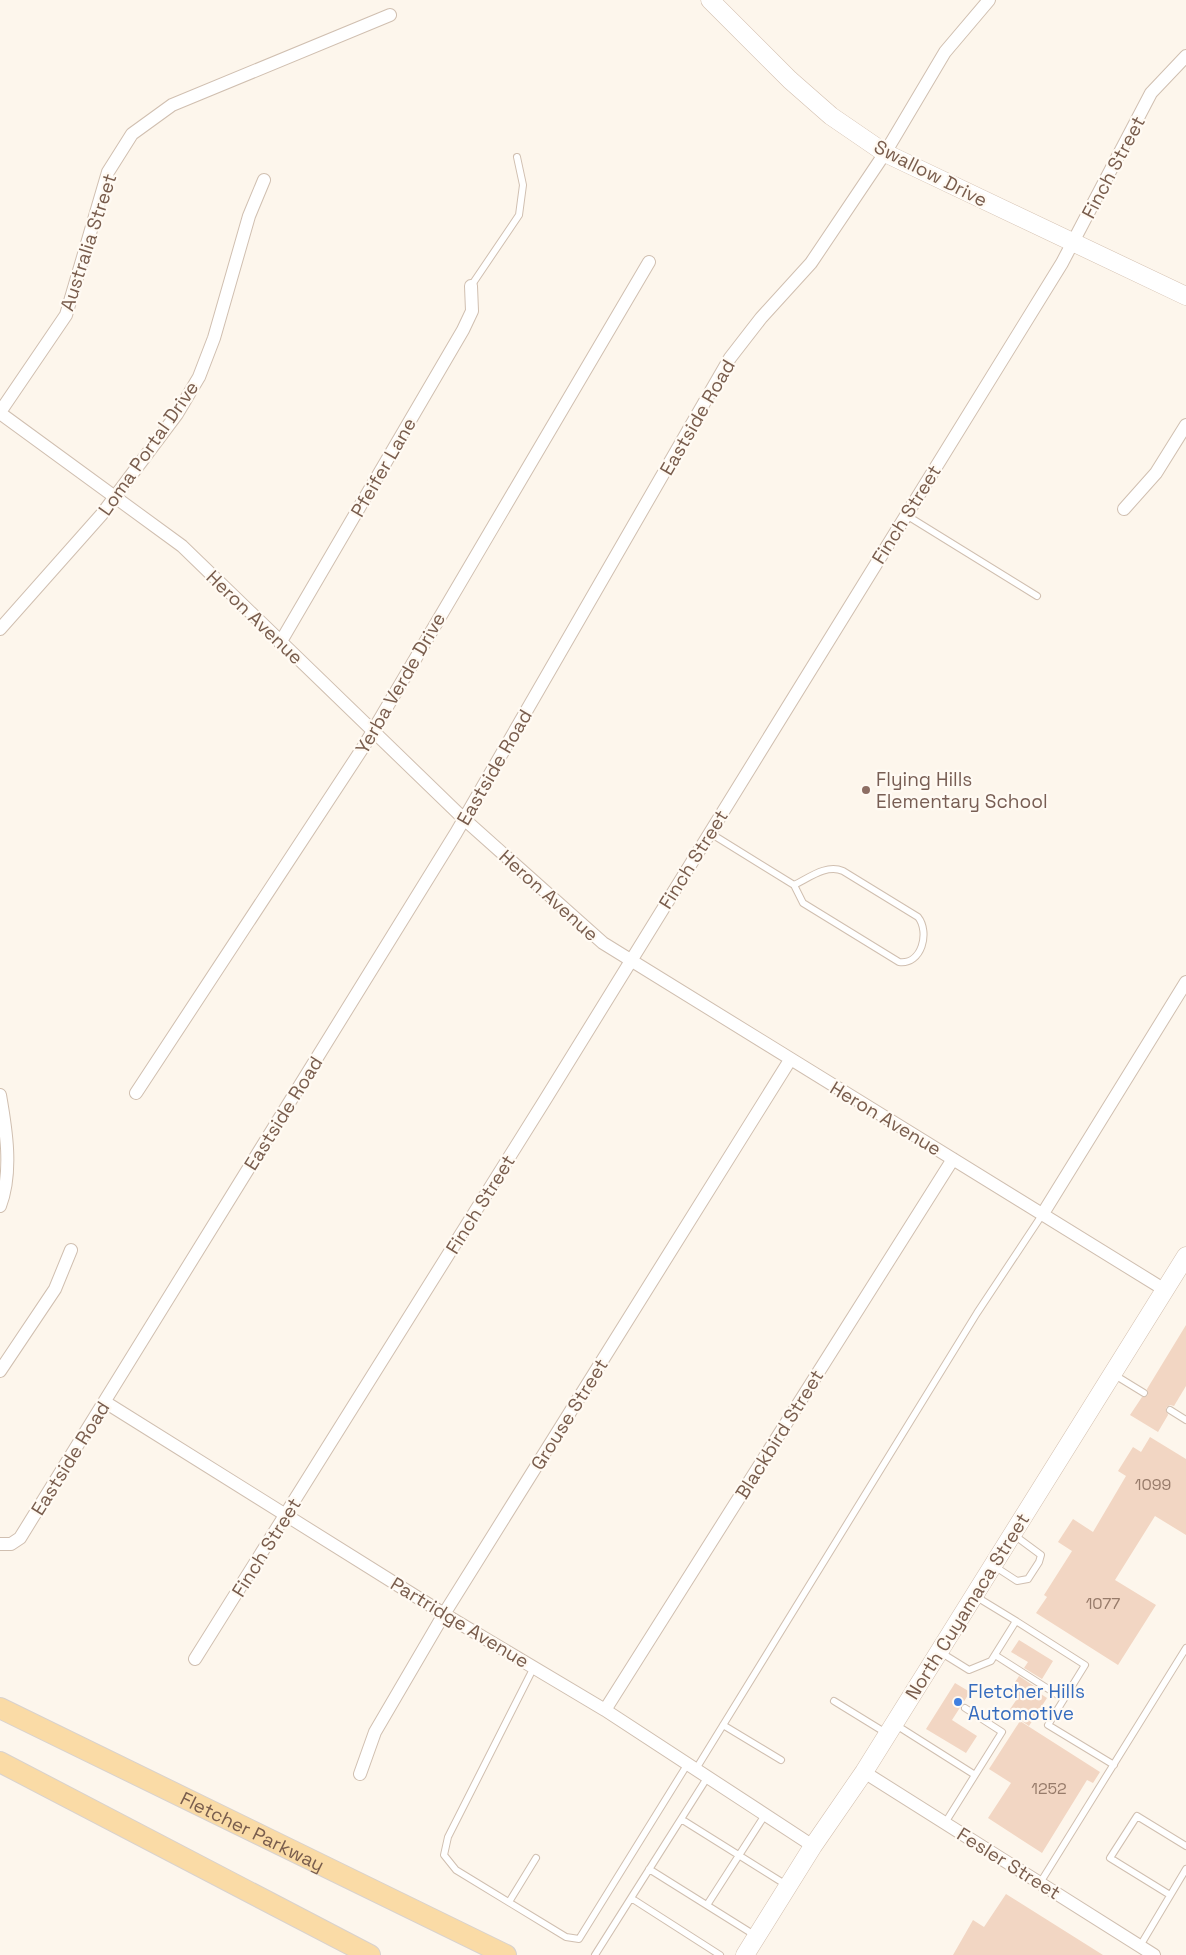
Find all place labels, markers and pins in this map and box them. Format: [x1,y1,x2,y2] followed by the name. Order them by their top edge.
[876,767,1048,814] place label: Flying Hills Elementary School
[860,784,872,796] marker: Flying Hills Elementary School
[968,1679,1085,1726] place label: Fletcher Hills Automotive
[952,1696,964,1708] marker: Fletcher Hills Automotive

